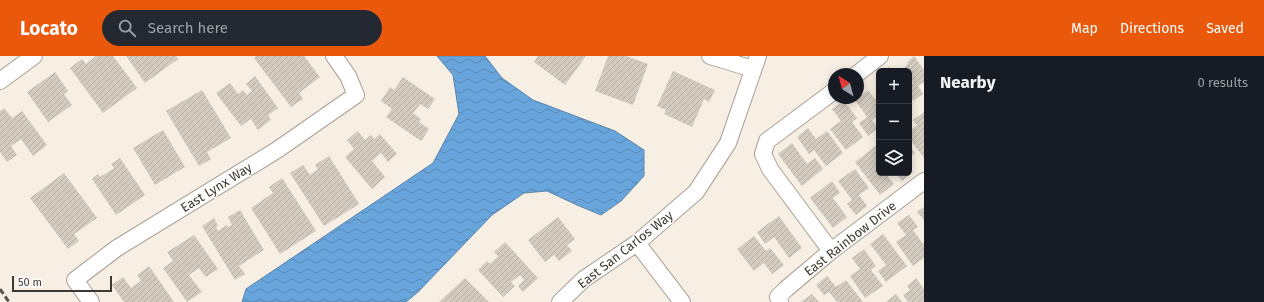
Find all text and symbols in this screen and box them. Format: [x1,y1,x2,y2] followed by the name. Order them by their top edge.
[102,10,382,46] search box
[20,17,78,40] text: Locato
[116,17,138,39] icon: search
[148,19,228,37] text: Search here
[1071,20,1098,37] text: Map
[1120,20,1184,37] text: Directions
[1206,20,1244,37] text: Saved
[828,68,864,104] north arrow
[876,68,912,176] map controls
[876,68,912,104] button: +
[940,72,995,93] text: Nearby
[1197,75,1248,90] text: 0 results
[876,104,912,140] button: −
[876,140,912,176] button: layers
[178,159,255,215] street label: East Lynx Way
[801,198,899,279] street label: East Rainbow Drive
[575,207,676,291] street label: East San Carlos Way
[12,274,112,293] scale bar
[18,276,42,289] text: 50 m

